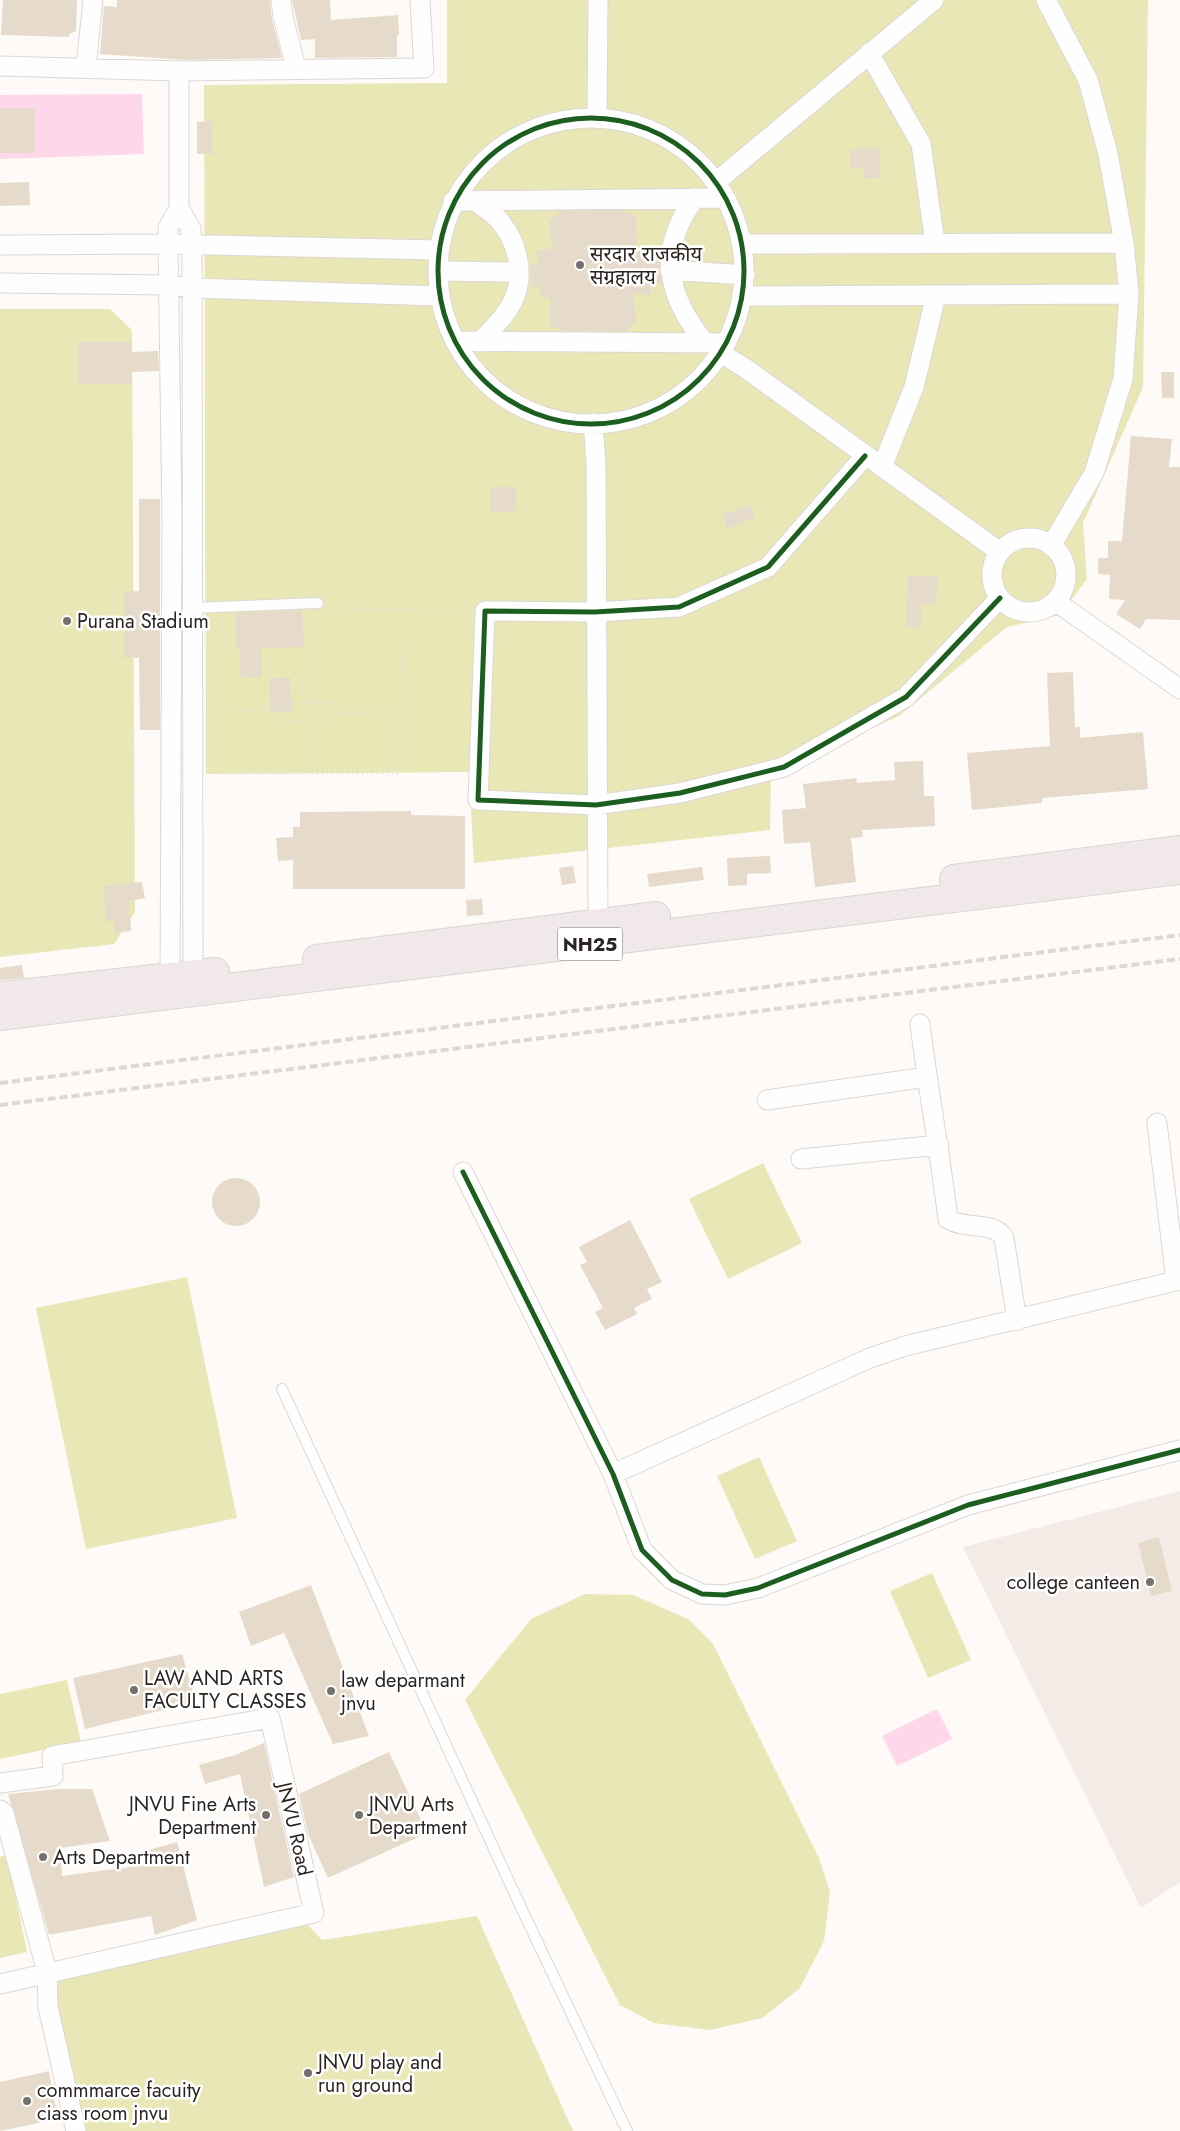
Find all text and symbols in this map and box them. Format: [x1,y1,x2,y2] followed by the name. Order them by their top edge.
[590,240,702,292] place label: सरदार राजकीय संग्रहालय
[574,259,586,271] marker: सरदार राजकीय संग्रहालय
[77,607,209,636] place label: Purana Stadium
[61,615,73,627] marker: Purana Stadium
[558,928,622,961] road number: NH25
[1007,1568,1140,1597] place label: college canteen
[1144,1576,1156,1588] marker: college canteen
[144,1664,307,1716] place label: LAW AND ARTS FACULTY CLASSES
[339,1666,465,1718] place label: law deparmant jnvu
[128,1684,140,1696] marker: LAW AND ARTS FACULTY CLASSES
[325,1685,337,1697] marker: law deparmant jnvu
[269,1777,319,1879] street label: JNVU Road
[126,1790,256,1842] place label: JNVU Fine Arts Department
[366,1790,467,1842] place label: JNVU Arts Department
[260,1809,272,1821] marker: JNVU Fine Arts Department
[353,1809,365,1821] marker: JNVU Arts Department
[53,1843,190,1872] place label: Arts Department
[37,1851,49,1863] marker: Arts Department
[315,2048,442,2100] place label: JNVU play and run ground
[302,2067,314,2079] marker: JNVU play and run ground
[37,2076,201,2128] place label: commmarce facuity ciass room jnvu
[21,2095,33,2107] marker: commmarce facuity ciass room jnvu

